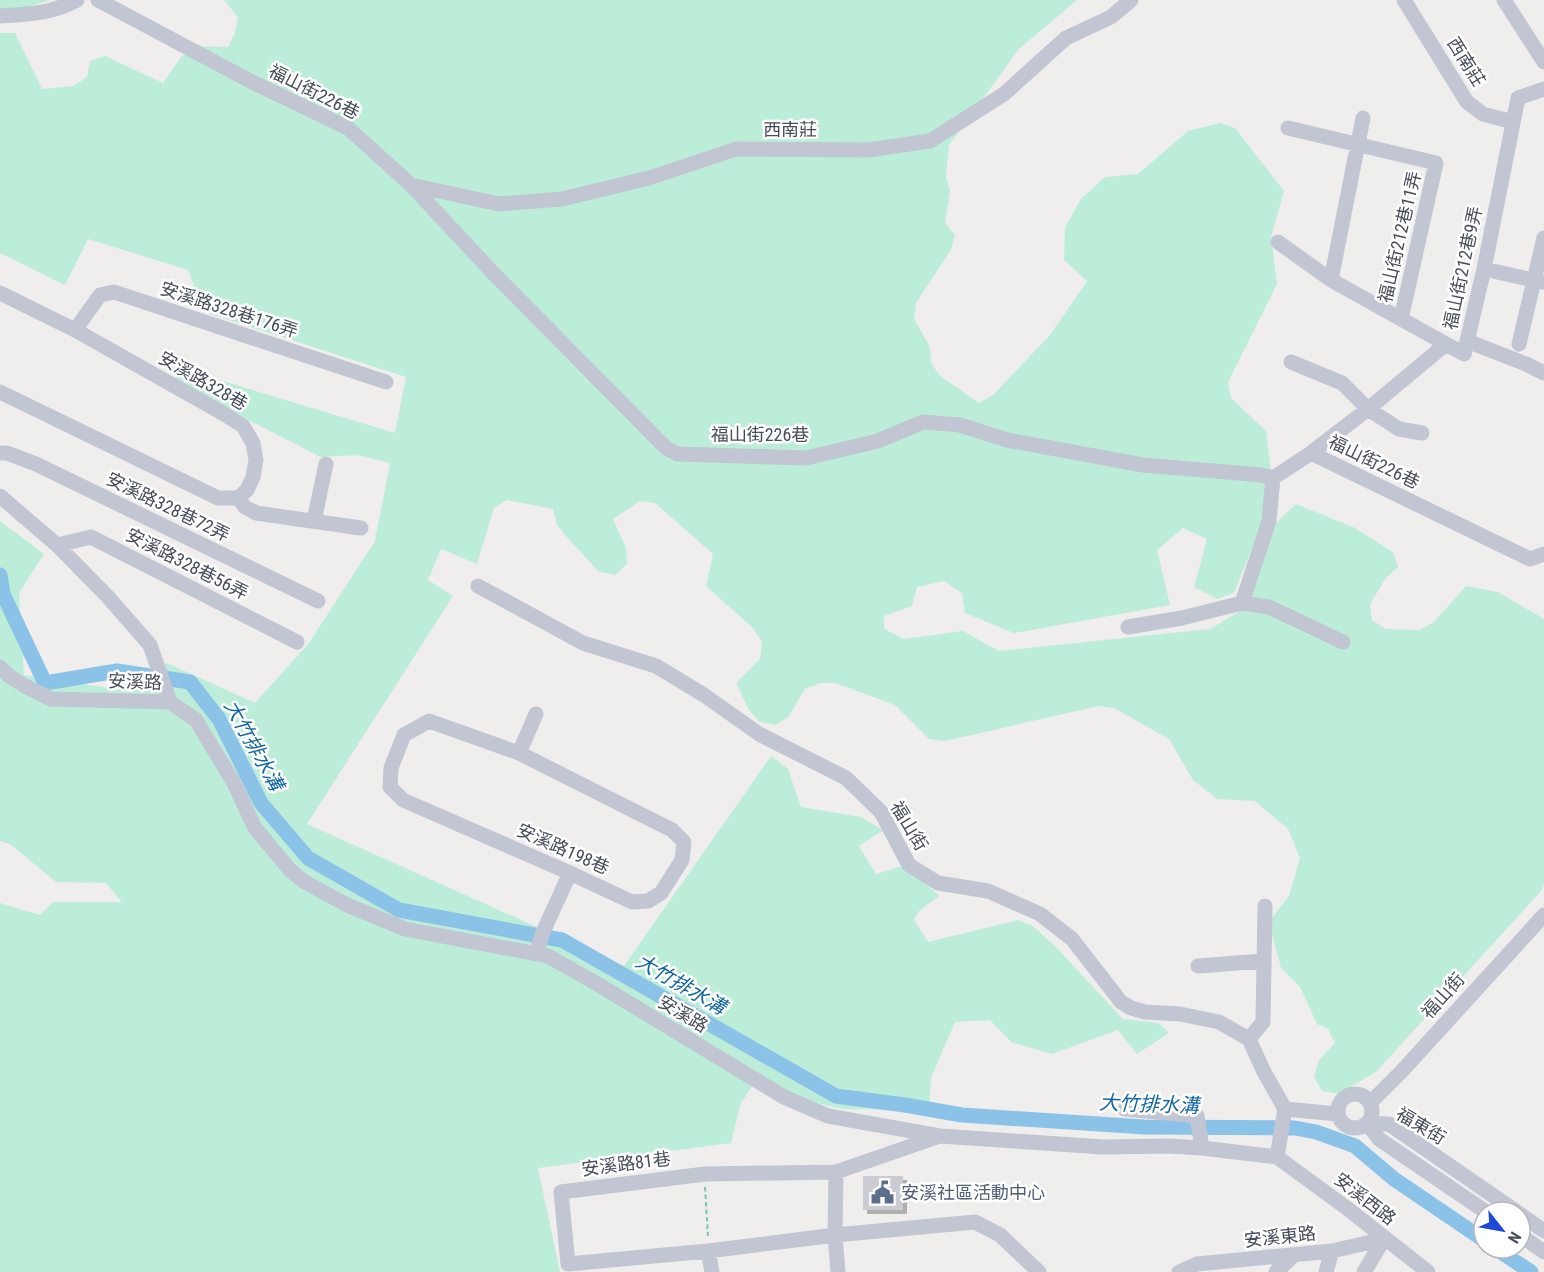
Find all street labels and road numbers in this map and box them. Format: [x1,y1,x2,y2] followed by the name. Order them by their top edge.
[1443,33,1490,90] street label: 西南莊
[266,60,363,123] street label: 福山街226巷
[763,119,817,140] street label: 西南莊
[1374,169,1425,305] street label: 福山街212巷11弄
[1439,204,1486,331] street label: 福山街212巷9弄
[158,277,301,342] street label: 安溪路328巷176弄
[155,347,251,414] street label: 安溪路328巷
[711,424,809,445] street label: 福山街226巷
[1325,430,1423,493] street label: 福山街226巷
[103,468,233,545] street label: 安溪路328巷72弄
[123,524,252,603] street label: 安溪路328巷56弄
[108,670,162,693] street label: 安溪路
[887,797,932,854] street label: 福山街
[514,819,613,878] street label: 安溪路198巷
[1417,969,1468,1023] street label: 福山街
[655,991,712,1036] street label: 安溪路
[1393,1103,1450,1148] street label: 福東街
[580,1148,672,1179] street label: 安溪路81巷
[1330,1168,1400,1229] street label: 安溪西路
[1243,1222,1317,1251] street label: 安溪東路

